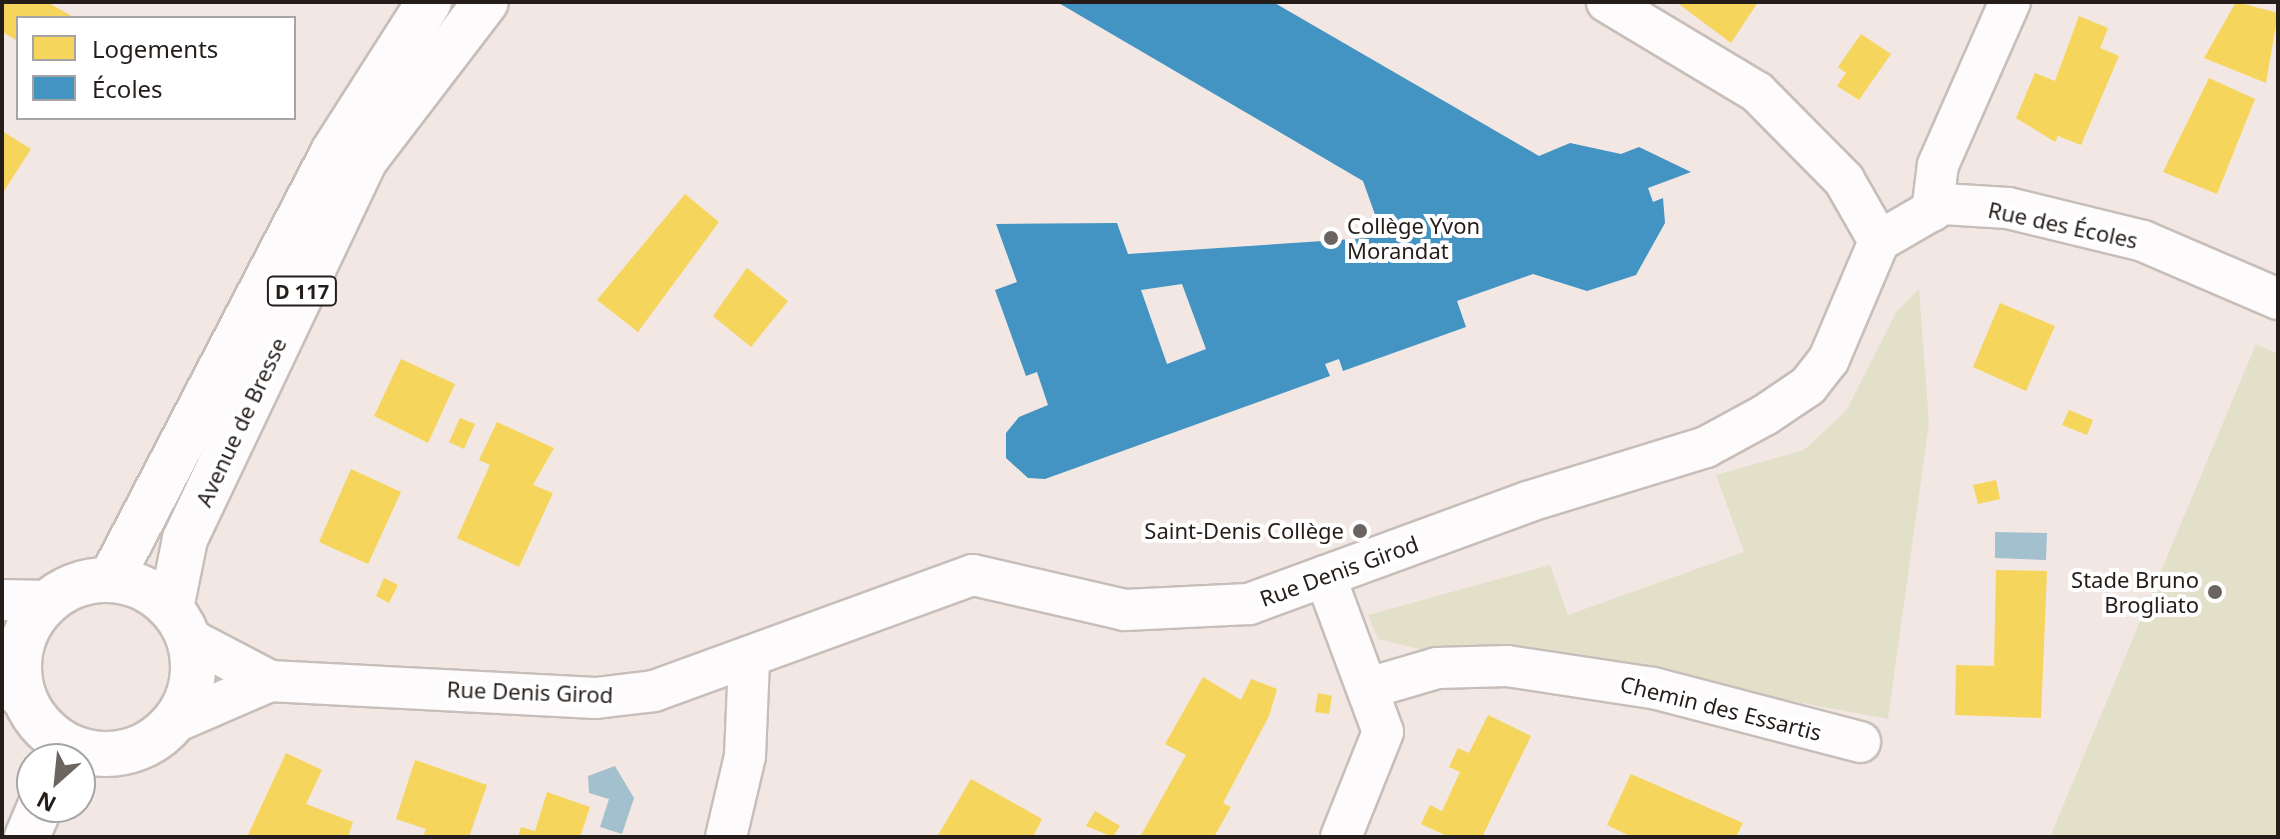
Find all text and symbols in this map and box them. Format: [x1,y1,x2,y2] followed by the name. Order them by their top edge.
[16,16,296,120] legend
[92,32,218,65] text: Logements
[92,72,163,105] text: Écoles
[1986,196,2140,254] street label: Rue des Écoles
[1347,212,1480,264] place label: Collège Yvon Morandat
[1322,229,1340,247] marker: Collège Yvon Morandat
[266,275,338,307] road number: D 117
[190,333,292,511] street label: Avenue de Bresse
[1144,518,1344,544] place label: Saint-Denis Collège
[1351,522,1369,540] marker: Saint-Denis Collège
[1256,530,1422,612] street label: Rue Denis Girod
[2071,566,2199,618] place label: Stade Bruno Brogliato
[2206,583,2224,601] marker: Stade Bruno Brogliato
[1618,670,1824,746] street label: Chemin des Essartis
[446,676,614,708] street label: Rue Denis Girod
[16,743,96,823] north arrow
[31,785,61,820] text: N

